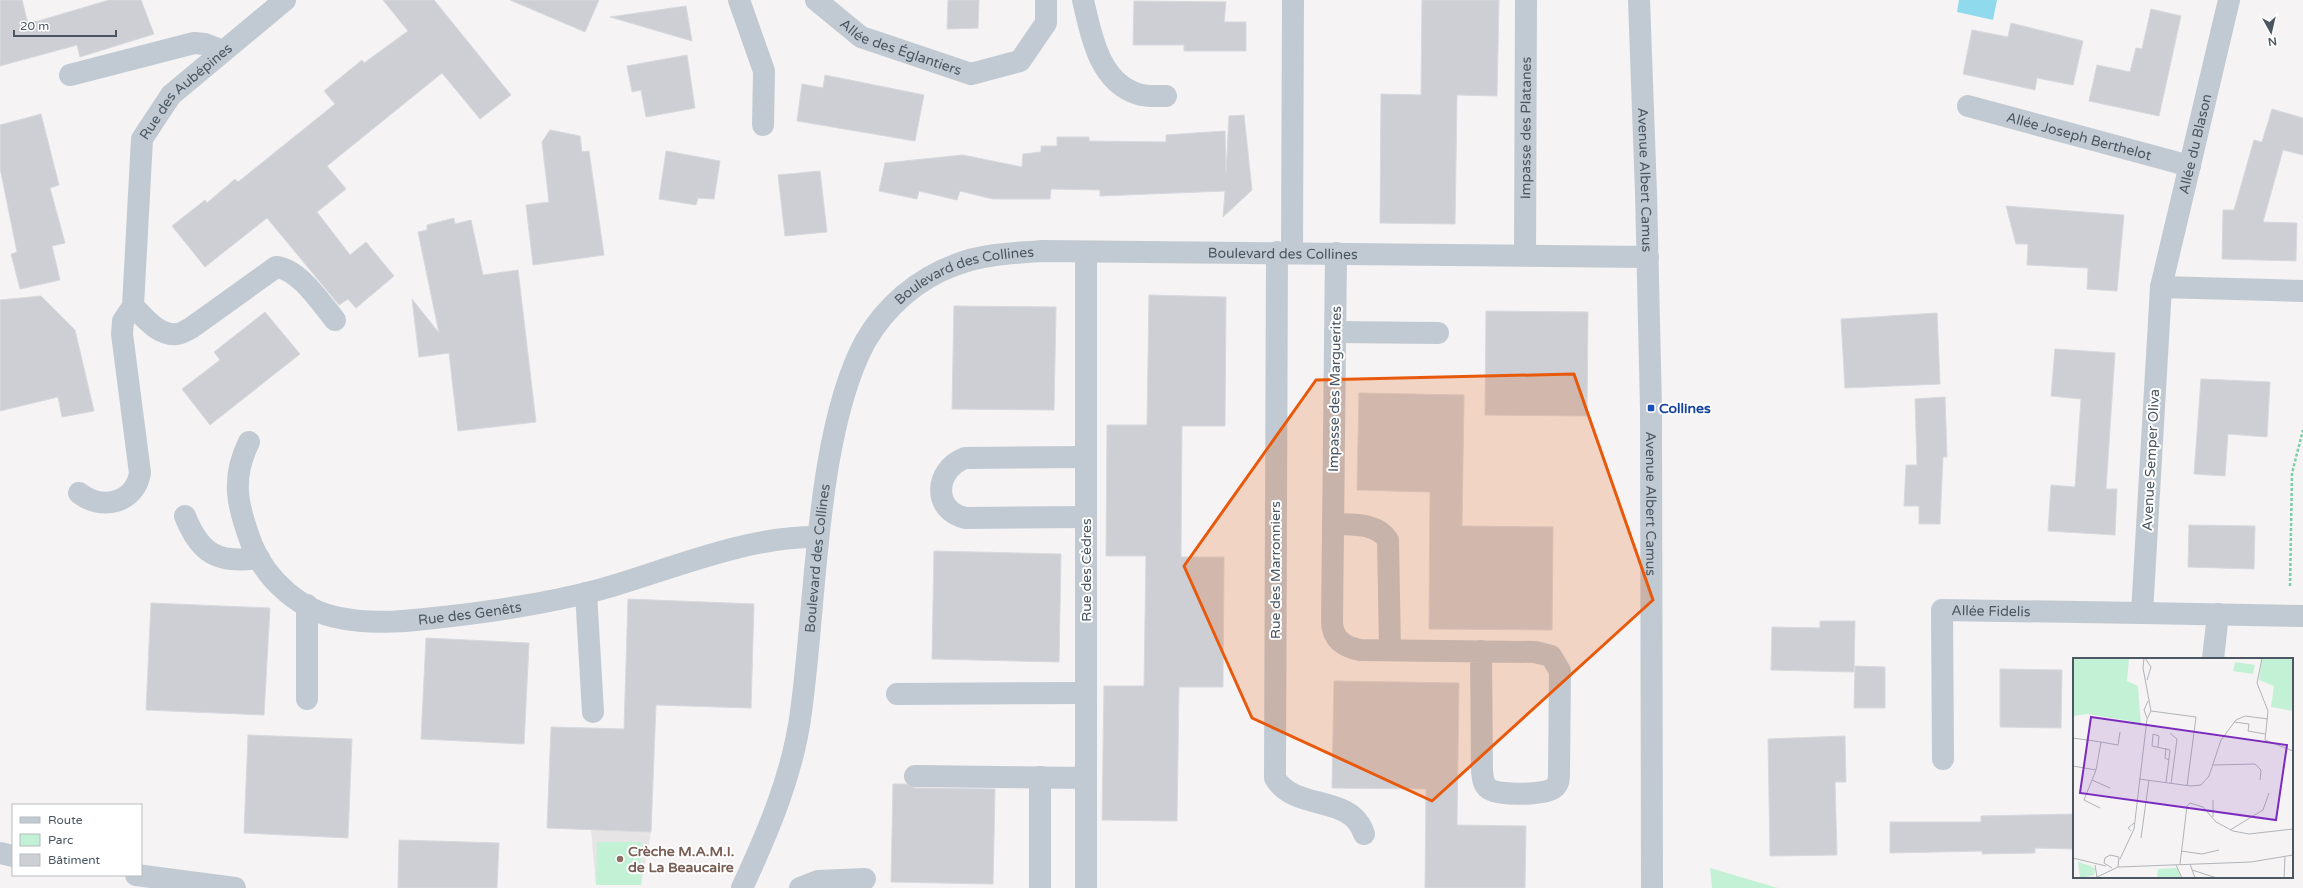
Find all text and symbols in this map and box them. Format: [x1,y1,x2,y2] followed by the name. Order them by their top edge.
[14,12,116,38] scale bar
[2251,12,2291,52] north arrow
[837,15,964,79] street label: Allée des Églantiers
[20,19,49,33] text: 20 m
[2267,34,2278,48] text: N
[136,39,236,143] street label: Rue des Aubépines
[1517,56,1534,199] street label: Impasse des Platanes
[2175,92,2215,196] street label: Allée du Blason
[1634,107,1656,253] street label: Avenue Albert Camus
[2005,108,2154,164] street label: Allée Joseph Berthelot
[891,243,1035,308] street label: Boulevard des Collines
[1208,244,1358,263] street label: Boulevard des Collines
[1325,306,1345,472] street label: Impasse des Marguerites
[2139,388,2163,532] street label: Avenue Semper Oliva
[1659,400,1711,417] place label: Collines
[1646,403,1656,413] marker: Collines
[1643,432,1660,576] street label: Avenue Albert Camus
[801,482,833,633] street label: Boulevard des Collines
[1267,501,1284,639] street label: Rue des Marronniers
[1078,518,1095,622] street label: Rue des Cèdres
[417,598,523,628] street label: Rue des Genêts
[1951,602,2031,620] street label: Allée Fidelis
[2073,658,2293,878] inset map
[12,804,142,876] legend
[48,813,83,827] text: Route
[48,833,73,847] text: Parc
[628,843,734,876] place label: Crèche M.A.M.I. de La Beaucaire
[48,853,100,867] text: Bâtiment
[615,854,625,864] marker: Crèche M.A.M.I. de La Beaucaire

